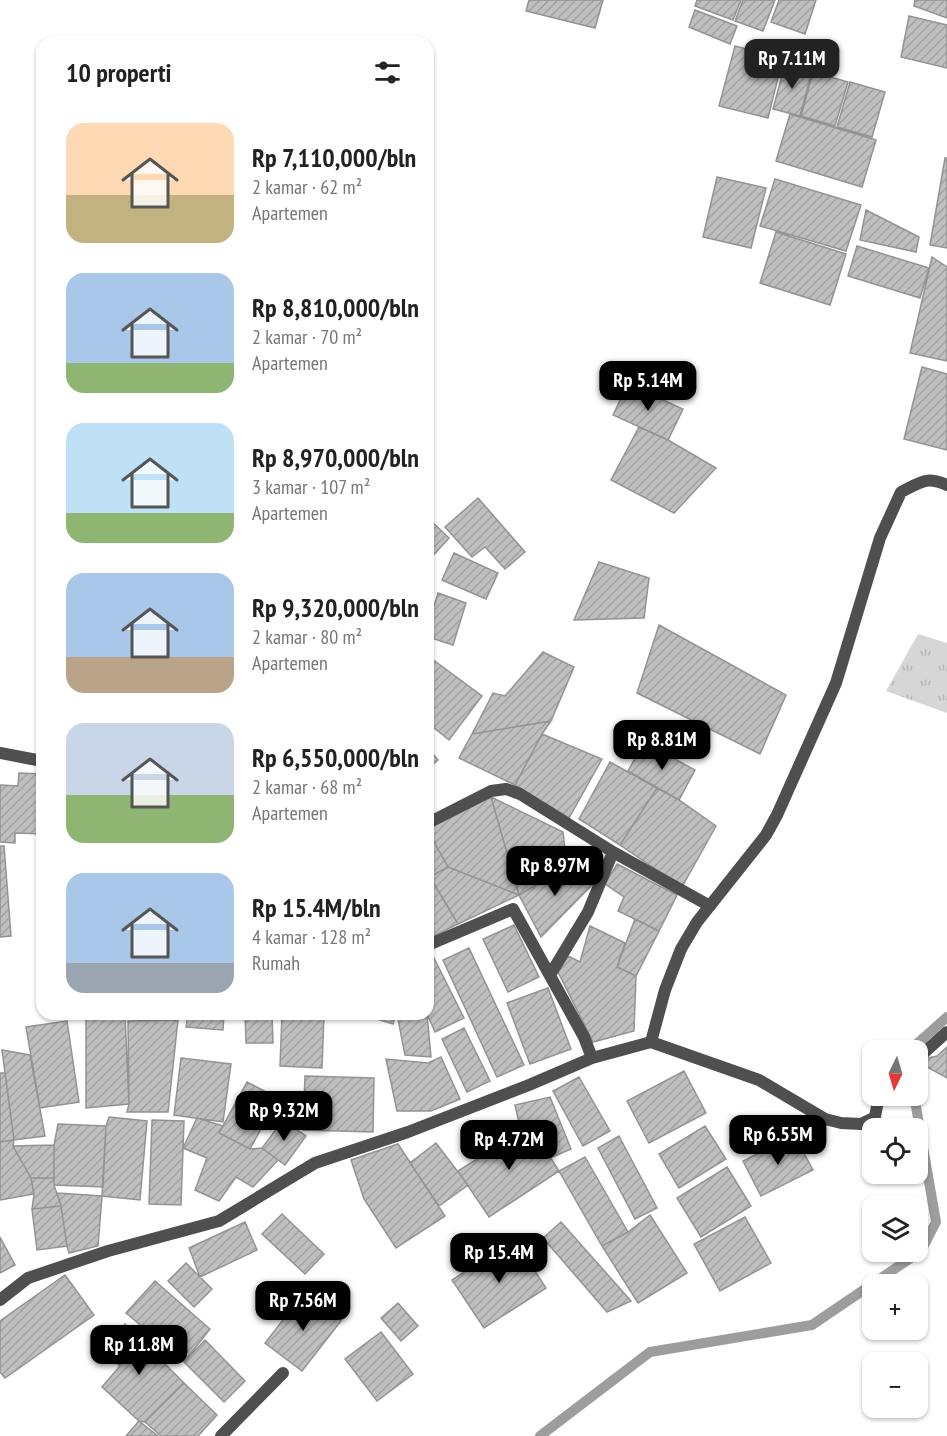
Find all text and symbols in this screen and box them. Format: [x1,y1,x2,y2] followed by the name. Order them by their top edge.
[730,39,854,90] pin: Rp 7.11M
[758,45,826,71] text: Rp 7.11M
[66,56,171,89] text: 10 properti
[371,56,404,89] icon: filters
[252,141,416,174] text: Rp 7,110,000/bln
[114,147,186,219] icon: home
[252,174,362,200] text: 2 kamar · 62 m²
[252,200,328,226] text: Apartemen
[252,291,419,324] text: Rp 8,810,000/bln
[114,297,186,369] icon: home
[252,324,362,350] text: 2 kamar · 70 m²
[252,350,328,376] text: Apartemen
[586,361,710,412] pin: Rp 5.14M
[613,367,683,393] text: Rp 5.14M
[252,441,419,474] text: Rp 8,970,000/bln
[114,447,186,519] icon: home
[252,474,370,500] text: 3 kamar · 107 m²
[252,500,328,526] text: Apartemen
[252,591,419,624] text: Rp 9,320,000/bln
[114,597,186,669] icon: home
[252,624,362,650] text: 2 kamar · 80 m²
[252,650,328,676] text: Apartemen
[600,720,724,771] pin: Rp 8.81M
[627,726,697,752] text: Rp 8.81M
[252,741,419,774] text: Rp 6,550,000/bln
[114,747,186,819] icon: home
[252,774,362,800] text: 2 kamar · 68 m²
[252,800,328,826] text: Apartemen
[493,846,617,897] pin: Rp 8.97M
[520,852,590,878] text: Rp 8.97M
[252,891,381,924] text: Rp 15.4M/bln
[114,897,186,969] icon: home
[252,924,371,950] text: 4 kamar · 128 m²
[252,950,300,976] text: Rumah
[862,1040,928,1106] north arrow
[862,1040,928,1418] map controls
[222,1091,346,1142] pin: Rp 9.32M
[249,1097,319,1123] text: Rp 9.32M
[716,1115,840,1166] pin: Rp 6.55M
[862,1118,928,1184] button: locate
[447,1120,571,1171] pin: Rp 4.72M
[743,1121,813,1147] text: Rp 6.55M
[474,1126,544,1152] text: Rp 4.72M
[862,1196,928,1262] button: layers
[437,1233,561,1284] pin: Rp 15.4M
[464,1239,534,1265] text: Rp 15.4M
[862,1274,928,1340] button: +
[241,1281,365,1332] pin: Rp 7.56M
[269,1287,337,1313] text: Rp 7.56M
[77,1325,201,1376] pin: Rp 11.8M
[104,1331,174,1357] text: Rp 11.8M
[862,1352,928,1418] button: −

